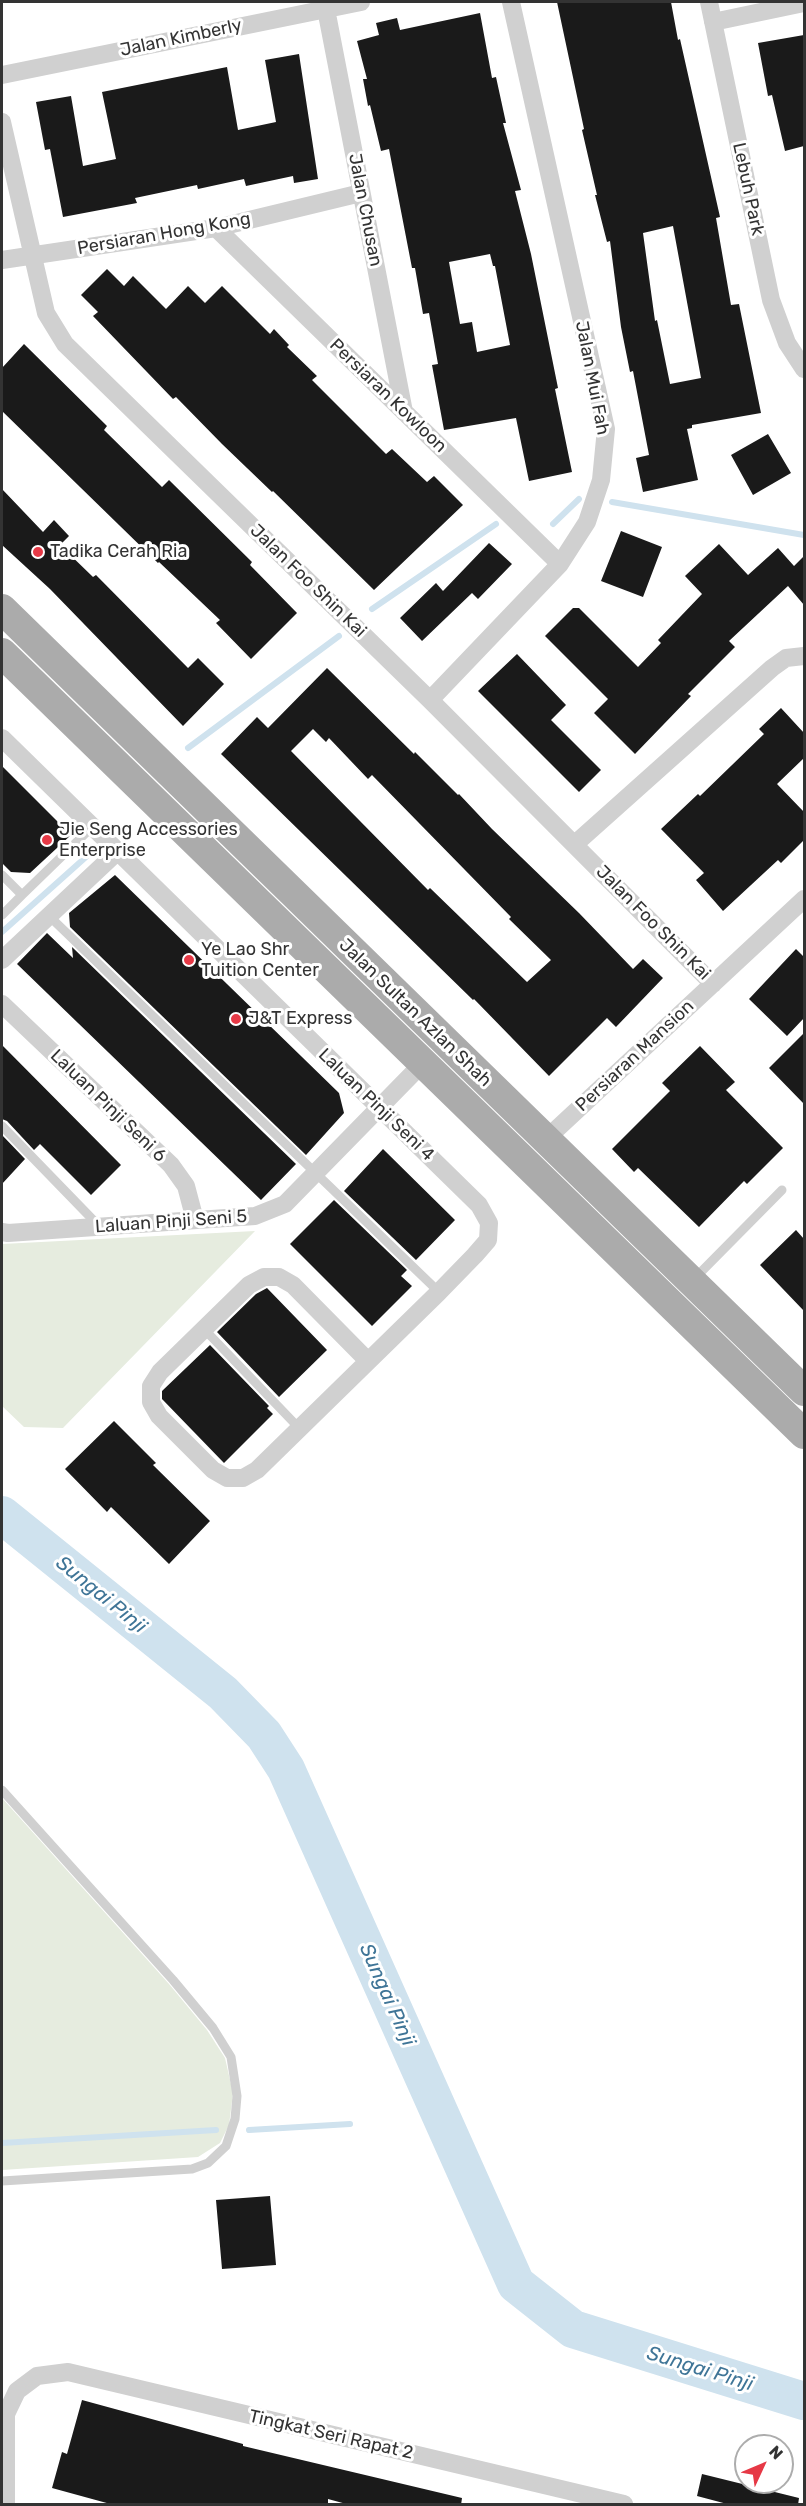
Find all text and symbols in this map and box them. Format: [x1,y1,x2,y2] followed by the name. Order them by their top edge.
[118,15,244,61] street label: Jalan Kimberly
[728,141,768,237] street label: Lebuh Park
[343,152,387,268] street label: Jalan Chusan
[76,208,252,260] street label: Persiaran Hong Kong
[570,319,614,437] street label: Jalan Mui Fah
[325,335,451,457] street label: Persiaran Kowloon
[245,520,371,642] street label: Jalan Foo Shin Kai
[50,541,187,563] place label: Tadika Cerah Ria
[31,545,45,559] marker: Tadika Cerah Ria
[59,819,238,862] place label: Jie Seng Accessories Enterprise
[40,833,54,847] marker: Jie Seng Accessories Enterprise
[591,861,715,985] street label: Jalan Foo Shin Kai
[334,935,496,1091] street label: Jalan Sultan Azlan Shah
[201,939,319,982] place label: Ye Lao Shr Tuition Center
[182,953,196,967] marker: Ye Lao Shr Tuition Center
[571,996,699,1116] street label: Persiaran Mansion
[248,1008,352,1030] place label: J&T Express
[229,1012,243,1026] marker: J&T Express
[314,1044,438,1166] street label: Laluan Pinji Seni 4
[46,1045,170,1167] street label: Laluan Pinji Seni 6
[94,1206,248,1238] street label: Laluan Pinji Seni 5
[51,1551,151,1639] water label: Sungai Pinji
[354,1940,420,2050] water label: Sungai Pinji
[644,2341,756,2397] water label: Sungai Pinji
[247,2406,415,2464] street label: Tingkat Seri Rapat 2
[734,2434,794,2494] north arrow
[765,2442,787,2463] text: N

